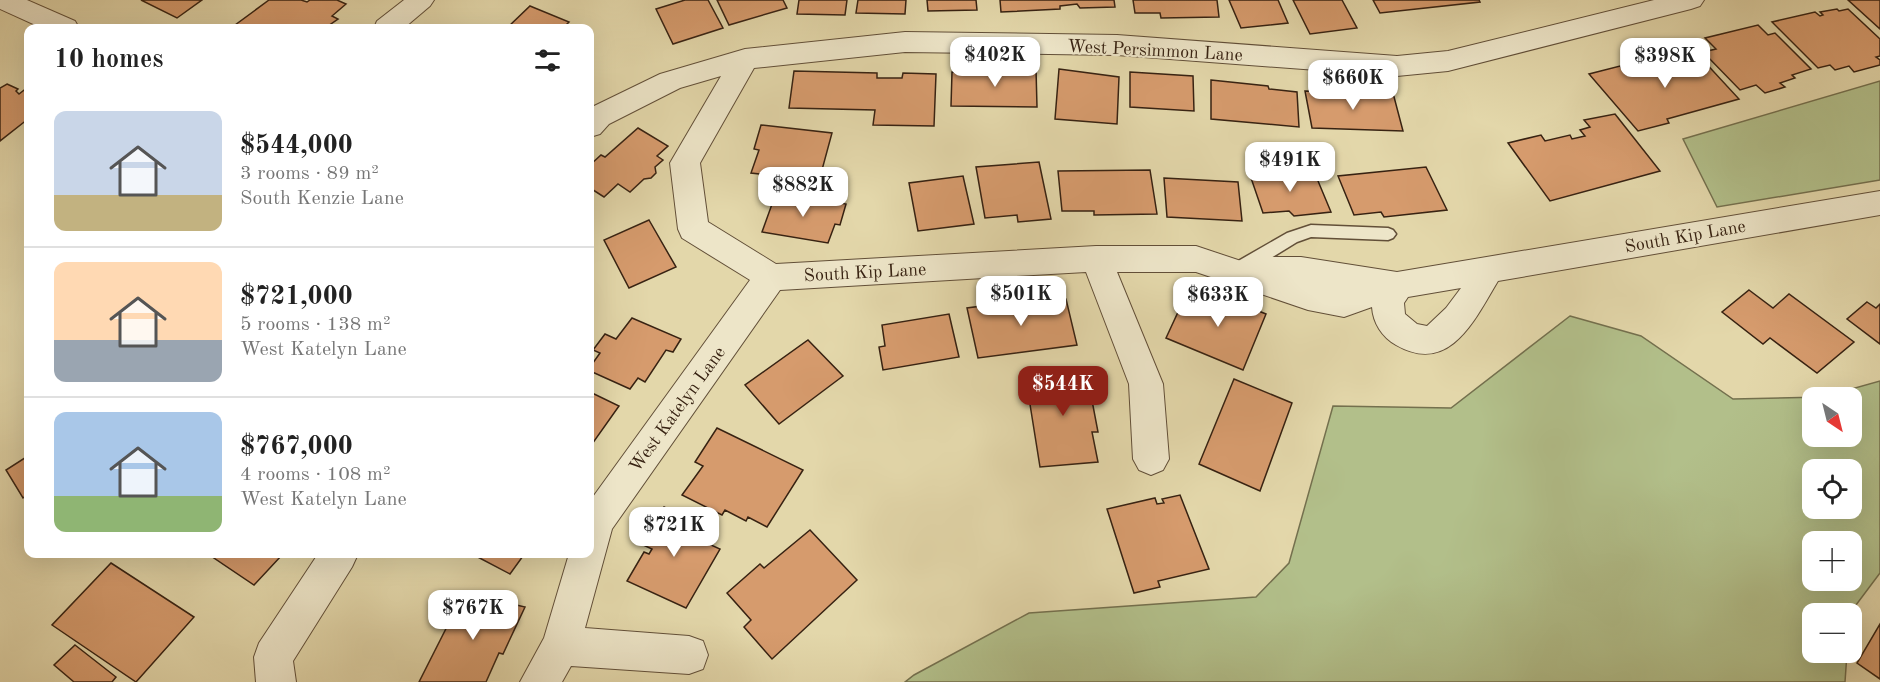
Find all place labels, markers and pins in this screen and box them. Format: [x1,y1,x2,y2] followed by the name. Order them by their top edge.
[953,37,1037,88] pin: $402K
[1623,38,1707,89] pin: $398K
[1311,60,1395,111] pin: $660K
[1248,142,1332,193] pin: $491K
[761,167,845,218] pin: $882K
[979,276,1063,327] pin: $501K
[1176,277,1260,328] pin: $633K
[1021,366,1105,417] pin: $544K
[632,507,716,558] pin: $721K
[431,590,515,641] pin: $767K

